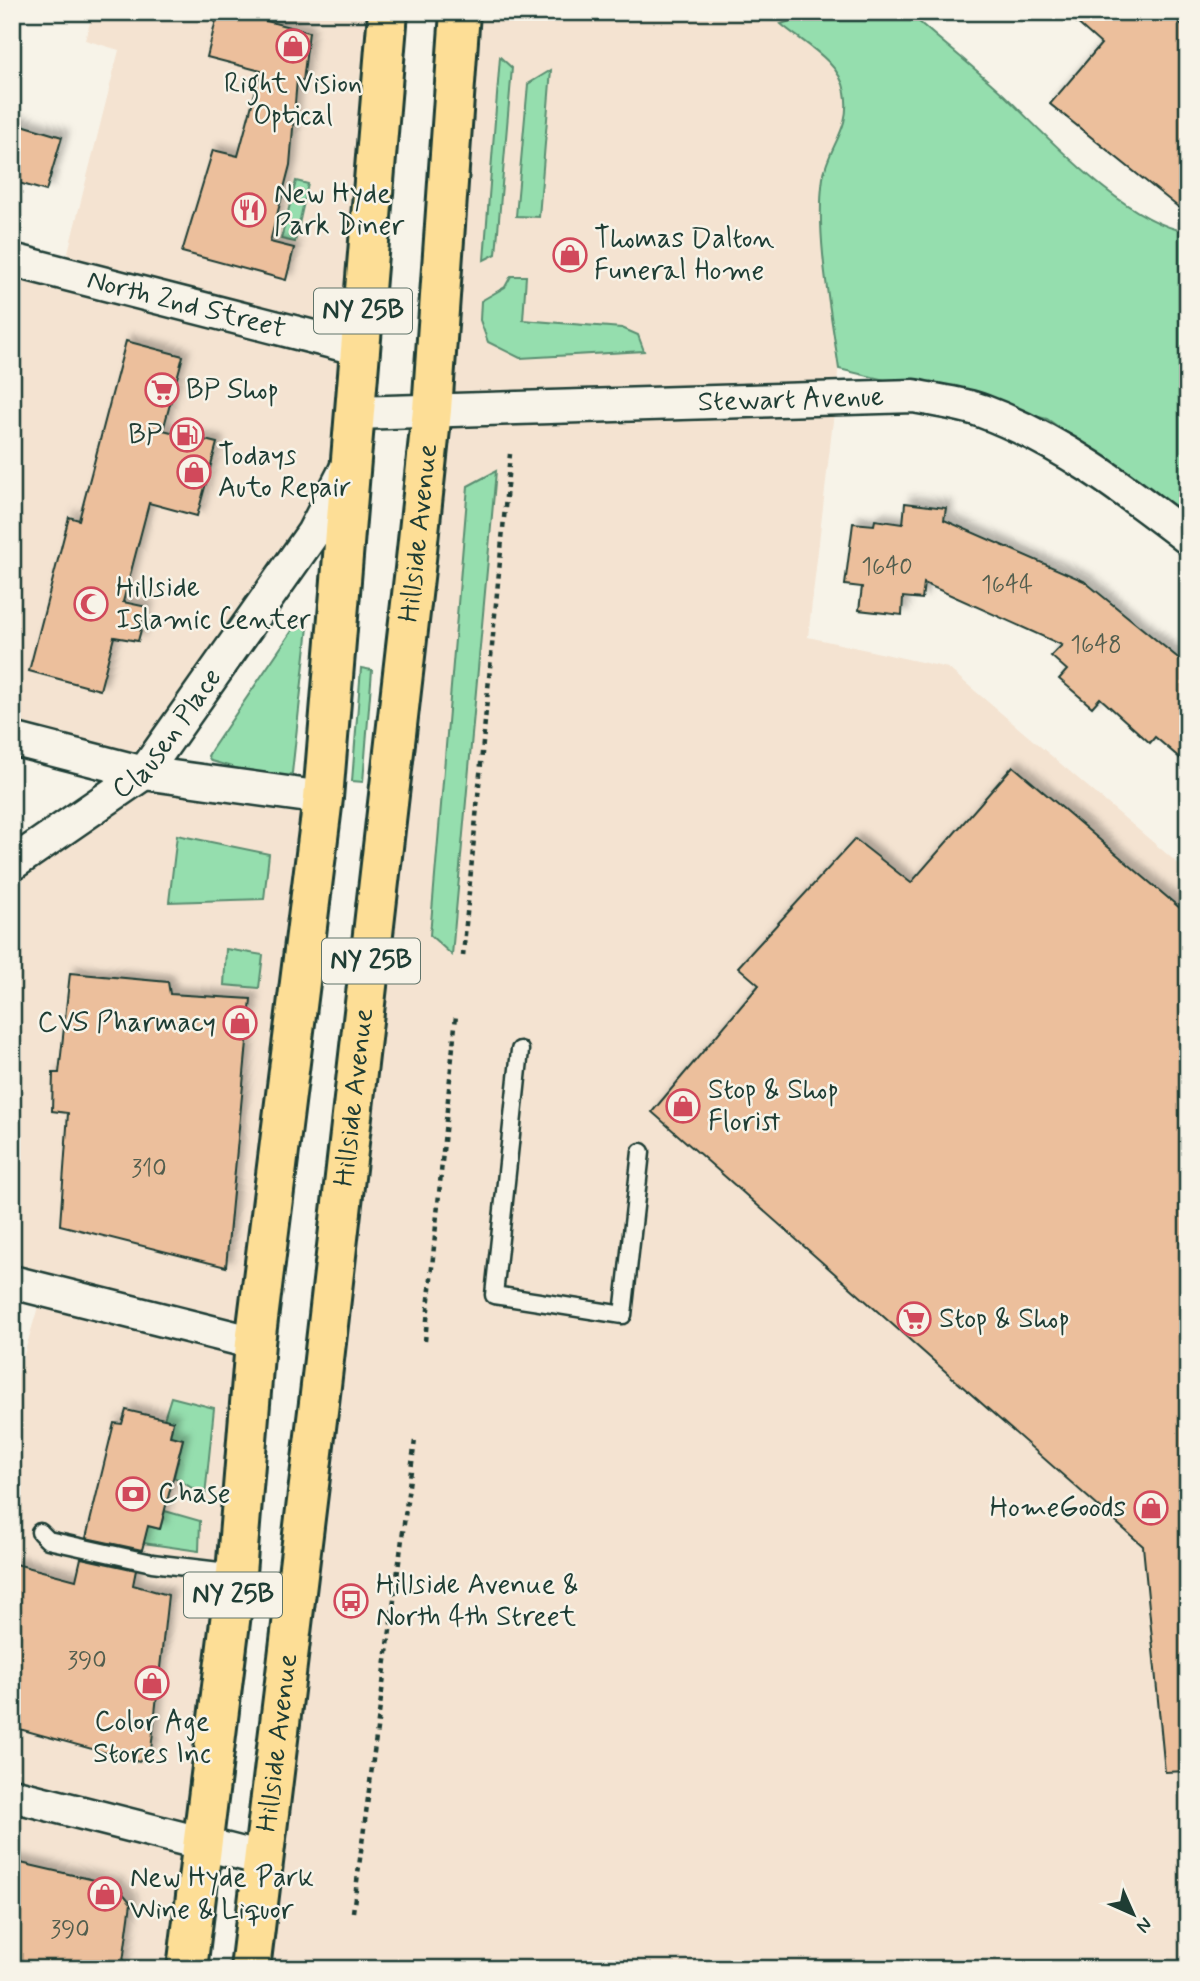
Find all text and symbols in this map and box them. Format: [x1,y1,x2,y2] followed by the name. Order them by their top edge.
[274,27,312,65] shop icon: Right Vision Optical
[224,66,362,135] place label: Right Vision Optical
[274,176,405,245] place label: New Hyde Park Diner
[230,191,268,229] restaurant icon: New Hyde Park Diner
[594,221,774,290] place label: Thomas Dalton Funeral Home
[551,236,589,274] shop icon: Thomas Dalton Funeral Home
[83,261,290,348] street label: North 2nd Street
[314,288,412,334] road number: NY 25B
[143,371,181,409] supermarket icon: BP Shop
[186,372,279,409] place label: BP Shop
[697,378,884,421] street label: Stewart Avenue
[168,416,206,454] fuel station icon: BP
[128,417,162,454] place label: BP
[218,438,351,507] place label: Todays Auto Repair
[391,442,447,624] street label: Hillside Avenue
[175,453,213,491] shop icon: Todays Auto Repair
[861,552,913,583] house number: 1640
[116,570,311,639] place label: Hillside Islamic Center
[981,570,1033,601] house number: 1644
[72,585,110,623] mosque icon: Hillside Islamic Center
[1070,630,1122,661] house number: 1648
[105,661,231,808] street label: Clausen Place
[322,938,420,984] road number: NY 25B
[221,1004,259,1042] shop icon: CVS Pharmacy
[37,1005,216,1042] place label: CVS Pharmacy
[326,1006,383,1188] street label: Hillside Avenue
[708,1072,839,1141] place label: Stop & Shop Florist
[664,1087,702,1125] shop icon: Stop & Shop Florist
[131,1154,167,1185] house number: 310
[895,1300,933,1338] supermarket icon: Stop & Shop
[939,1301,1070,1338] place label: Stop & Shop
[114,1475,152,1513] bank icon: Chase
[158,1476,231,1513] place label: Chase
[1132,1489,1170,1527] shop icon: HomeGoods
[990,1490,1126,1527] place label: HomeGoods
[376,1567,579,1636] place label: Hillside Avenue & North 4th Street
[184,1572,282,1618] road number: NY 25B
[332,1582,370,1620] bus stop icon: Hillside Avenue & North 4th Street
[67,1646,107,1677] house number: 390
[248,1651,307,1834] street label: Hillside Avenue
[133,1664,171,1702] shop icon: Color Age Stores Inc
[93,1704,211,1773] place label: Color Age Stores Inc
[130,1860,314,1929] place label: New Hyde Park Wine & Liquor
[86,1875,124,1913] shop icon: New Hyde Park Wine & Liquor
[1098,1880,1168,1950] north arrow
[1131,1912,1157,1938] text: N
[50,1915,90,1946] house number: 390

